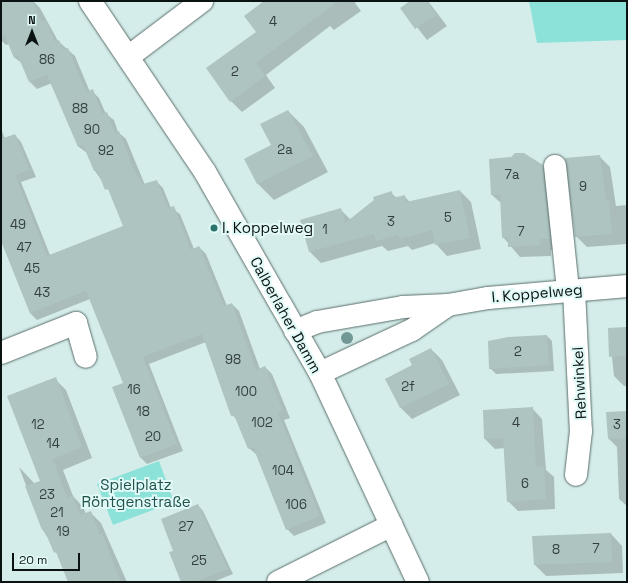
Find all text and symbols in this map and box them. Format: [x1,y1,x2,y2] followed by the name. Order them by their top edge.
[12,12,52,52] north arrow
[28,13,36,27] text: N
[269,14,277,30] house number: 4
[39,52,55,68] house number: 86
[231,64,239,80] house number: 2
[72,101,88,117] house number: 88
[84,122,100,138] house number: 90
[277,142,293,158] house number: 2a
[98,143,114,159] house number: 92
[505,167,519,183] house number: 7a
[579,179,587,195] house number: 9
[444,210,452,226] house number: 5
[387,214,395,230] house number: 3
[10,217,26,233] house number: 49
[222,219,314,237] place label: I. Koppelweg
[322,222,328,238] house number: 1
[209,223,219,233] marker: I. Koppelweg
[517,224,525,240] house number: 7
[16,240,32,256] house number: 47
[247,254,325,376] street label: Calberlaher Damm
[24,261,40,277] house number: 45
[491,280,583,306] street label: I. Koppelweg
[34,285,50,301] house number: 43
[514,344,522,360] house number: 2
[568,346,590,420] street label: Rehwinkel
[225,352,241,368] house number: 98
[401,379,415,395] house number: 2f
[127,382,141,398] house number: 16
[235,384,257,400] house number: 100
[136,404,150,420] house number: 18
[251,415,273,431] house number: 102
[512,415,520,431] house number: 4
[31,417,45,433] house number: 12
[613,417,621,433] house number: 3
[145,429,161,445] house number: 20
[46,436,60,452] house number: 14
[272,463,294,479] house number: 104
[81,475,191,510] park label: Spielplatz Röntgenstraße
[521,476,529,492] house number: 6
[39,487,55,503] house number: 23
[285,497,307,513] house number: 106
[50,505,64,521] house number: 21
[178,519,194,535] house number: 27
[56,524,70,540] house number: 19
[592,541,600,557] house number: 7
[552,542,560,558] house number: 8
[14,545,82,571] scale bar
[19,552,47,568] text: 20 m
[191,553,207,569] house number: 25

